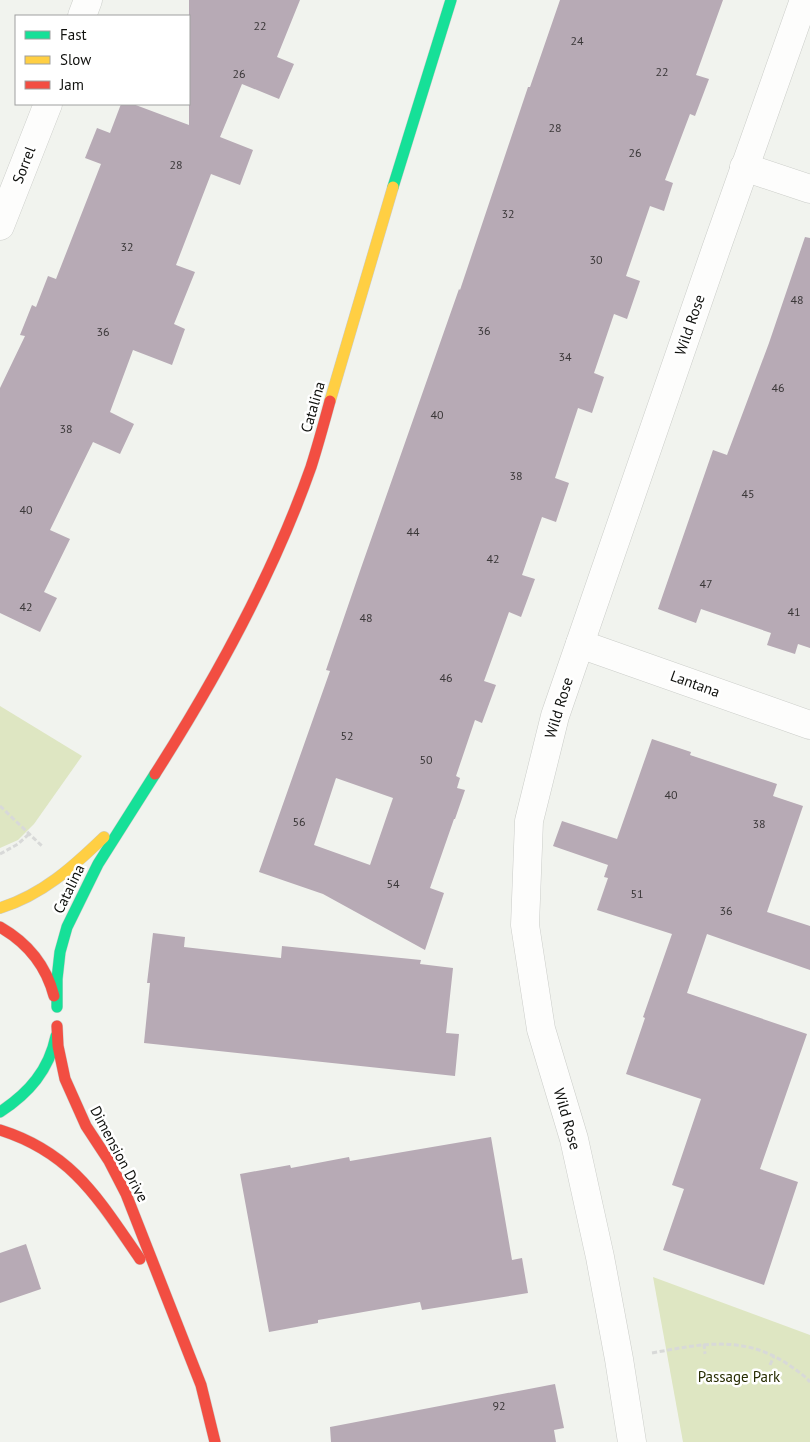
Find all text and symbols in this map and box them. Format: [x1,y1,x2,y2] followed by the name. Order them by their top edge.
[15,15,190,105] legend
[253,18,267,33] house number: 22
[60,25,87,44] text: Fast
[570,33,584,48] house number: 24
[60,50,91,69] text: Slow
[655,64,669,79] house number: 22
[232,66,246,81] house number: 26
[59,75,84,94] text: Jam
[548,120,562,135] house number: 28
[8,143,39,186] street label: Sorrel
[628,145,642,160] house number: 26
[169,157,183,172] house number: 28
[501,206,515,221] house number: 32
[120,239,134,254] house number: 32
[589,252,603,267] house number: 30
[670,292,709,358] street label: Wild Rose
[790,292,804,307] house number: 48
[477,323,491,338] house number: 36
[96,324,110,339] house number: 36
[558,349,572,364] house number: 34
[296,379,329,435] street label: Catalina
[771,380,785,395] house number: 46
[430,407,444,422] house number: 40
[59,421,73,436] house number: 38
[509,468,523,483] house number: 38
[741,486,755,501] house number: 45
[19,502,33,517] house number: 40
[406,524,420,539] house number: 44
[486,551,500,566] house number: 42
[699,576,713,591] house number: 47
[19,599,33,614] house number: 42
[787,604,801,619] house number: 41
[359,610,373,625] house number: 48
[668,666,723,701] street label: Lantana
[439,670,453,685] house number: 46
[540,675,577,741] street label: Wild Rose
[340,728,354,743] house number: 52
[419,752,433,767] house number: 50
[664,787,678,802] house number: 40
[292,814,306,829] house number: 56
[752,816,766,831] house number: 38
[49,861,89,916] street label: Catalina
[386,876,400,891] house number: 54
[630,886,644,901] house number: 51
[719,903,733,918] house number: 36
[550,1086,585,1152] street label: Wild Rose
[86,1102,153,1205] street label: Dimension Drive
[698,1367,781,1386] park label: Passage Park
[492,1398,506,1413] house number: 92

